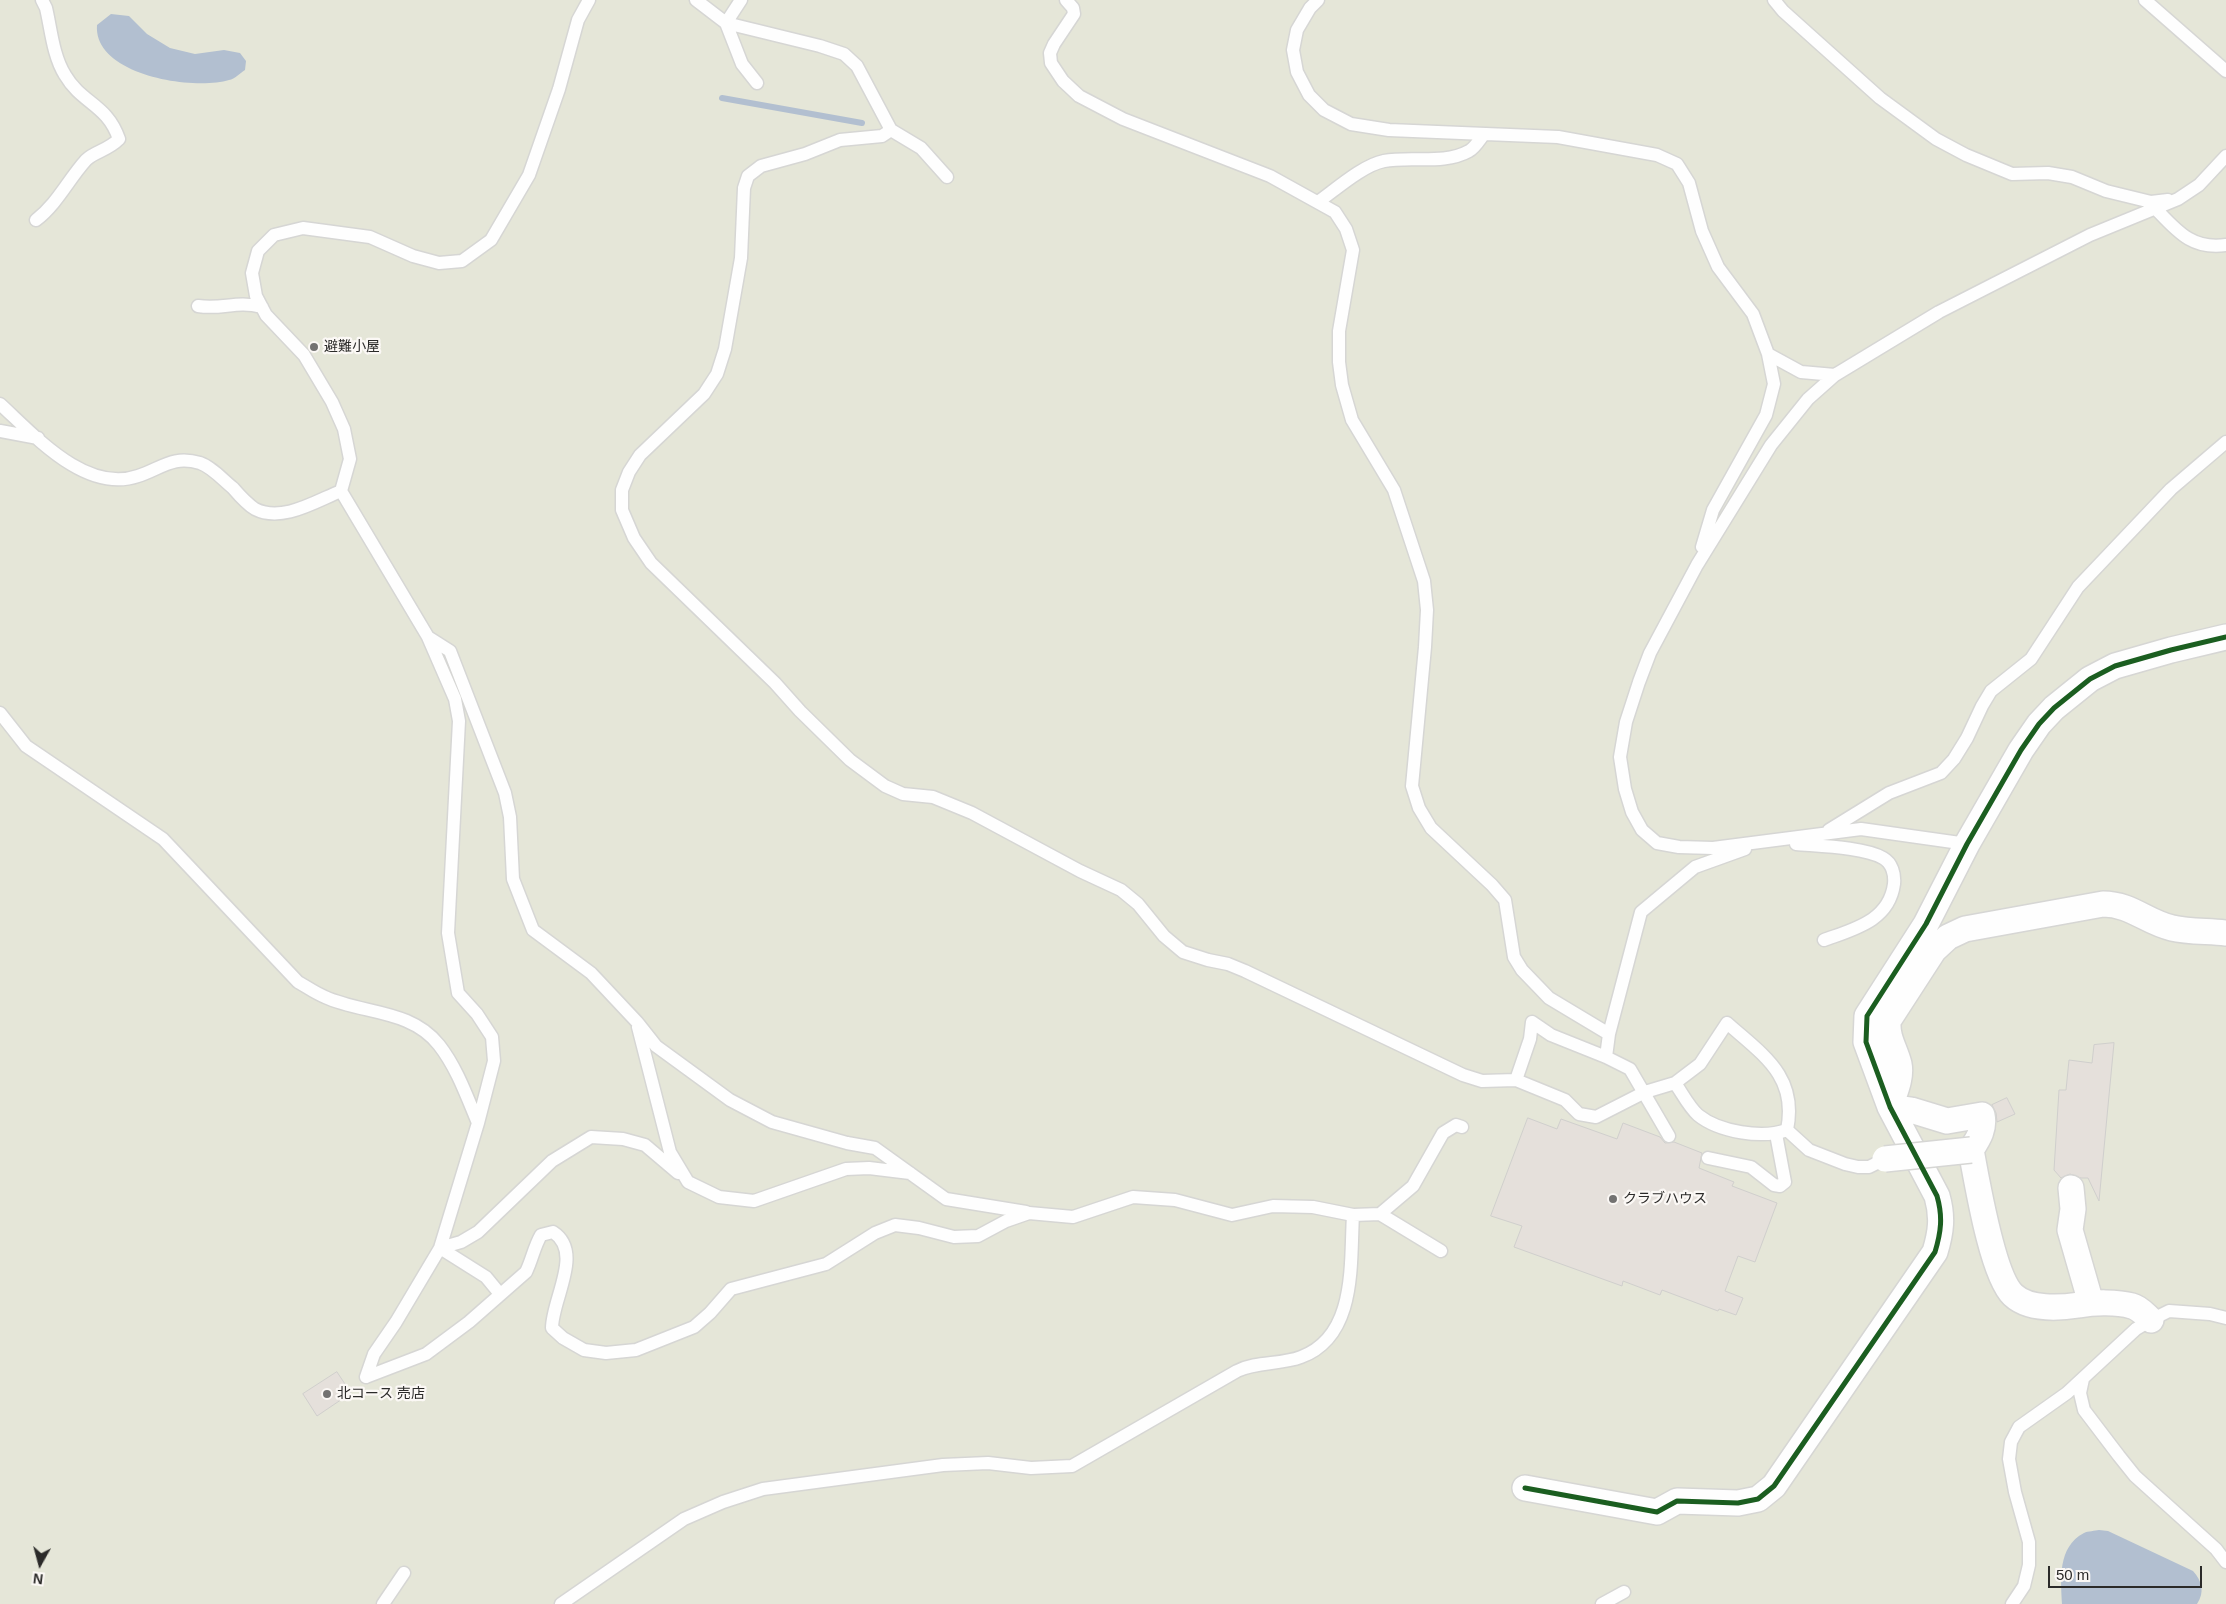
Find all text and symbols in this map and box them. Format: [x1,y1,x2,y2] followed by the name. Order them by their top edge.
[324,339,380,355] place label: 避難小屋
[308,341,320,353] marker: 避難小屋
[1623,1191,1707,1207] place label: クラブハウス
[1607,1193,1619,1205] marker: クラブハウス
[337,1386,425,1402] place label: 北コース 売店
[321,1388,333,1400] marker: 北コース 売店
[15,1539,65,1589] north arrow
[2051,1556,2205,1588] scale bar
[2056,1566,2089,1583] text: 50 m
[32,1570,44,1587] text: N

